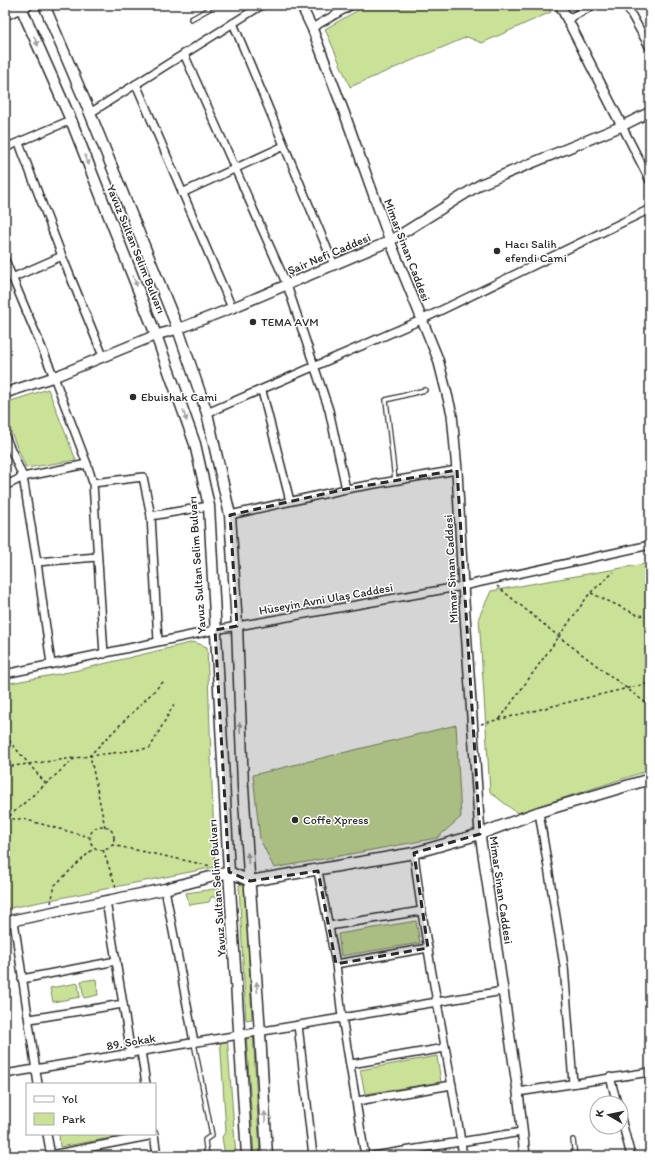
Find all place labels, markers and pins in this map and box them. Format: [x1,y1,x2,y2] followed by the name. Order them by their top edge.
[505,237,567,265] place label: Hacı Salih efendi Cami
[492,246,502,256] marker: Hacı Salih efendi Cami
[261,315,319,329] place label: TEMA AVM
[248,317,258,327] marker: TEMA AVM
[141,390,217,404] place label: Ebuishak Cami
[128,392,138,402] marker: Ebuishak Cami
[303,813,369,827] place label: Coffe Xpress
[290,815,300,825] marker: Coffe Xpress

